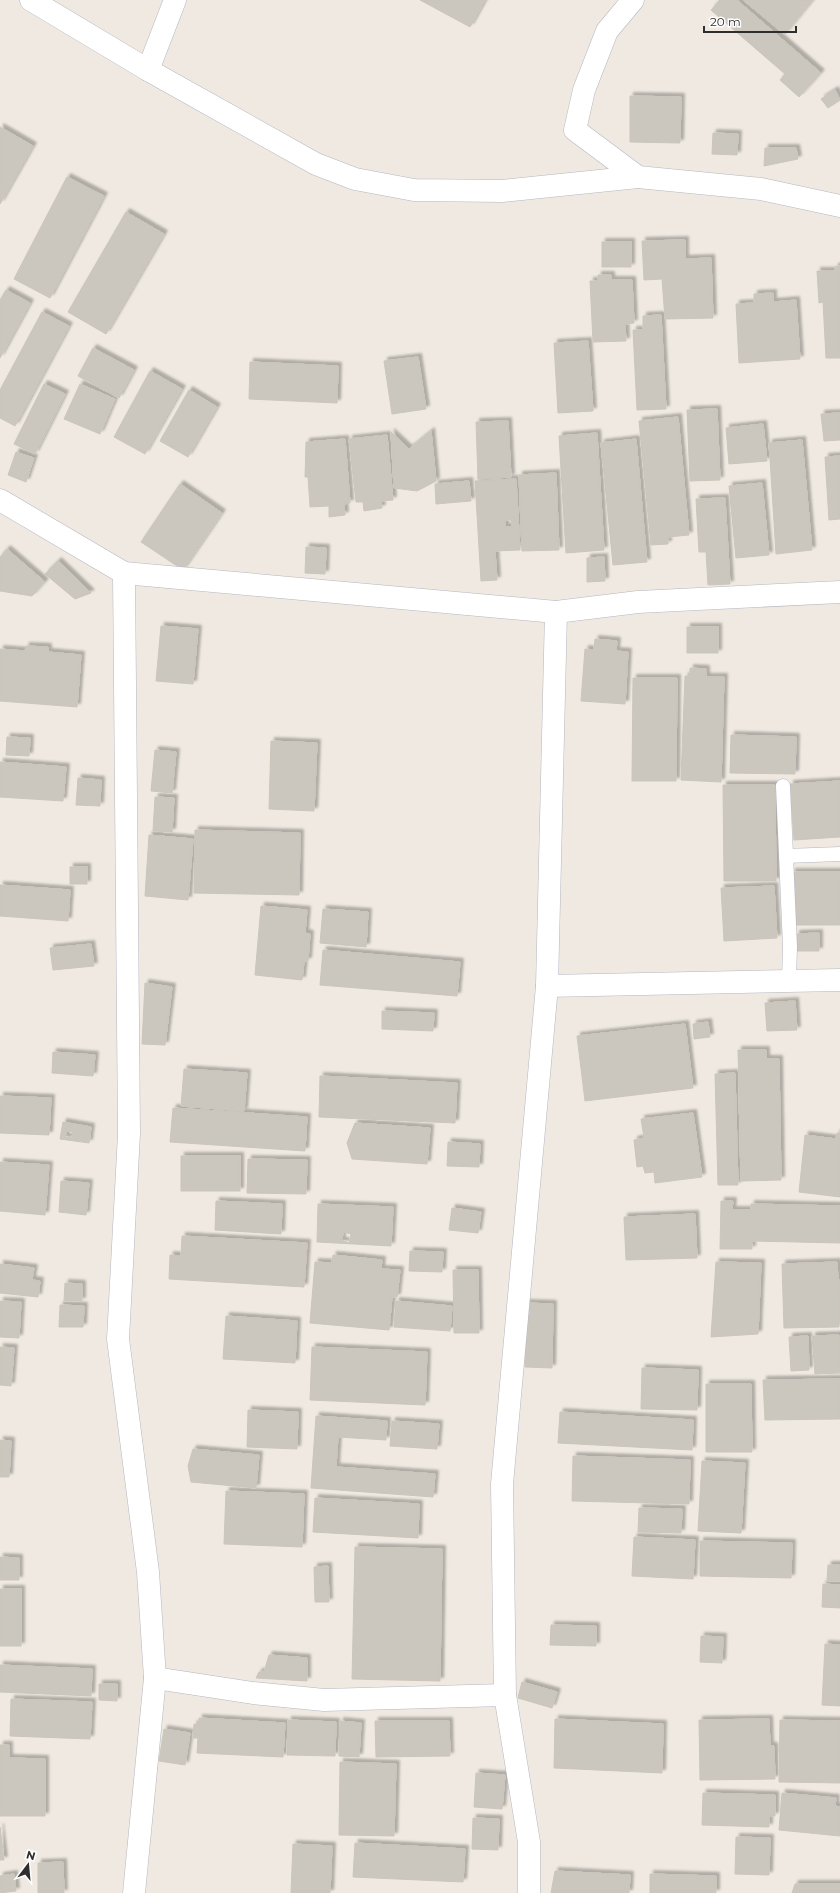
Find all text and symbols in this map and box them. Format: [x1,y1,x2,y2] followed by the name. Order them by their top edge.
[704,8,796,34] scale bar
[710,14,741,29] text: 20 m
[8,1845,48,1885] north arrow
[25,1847,37,1863] text: N

